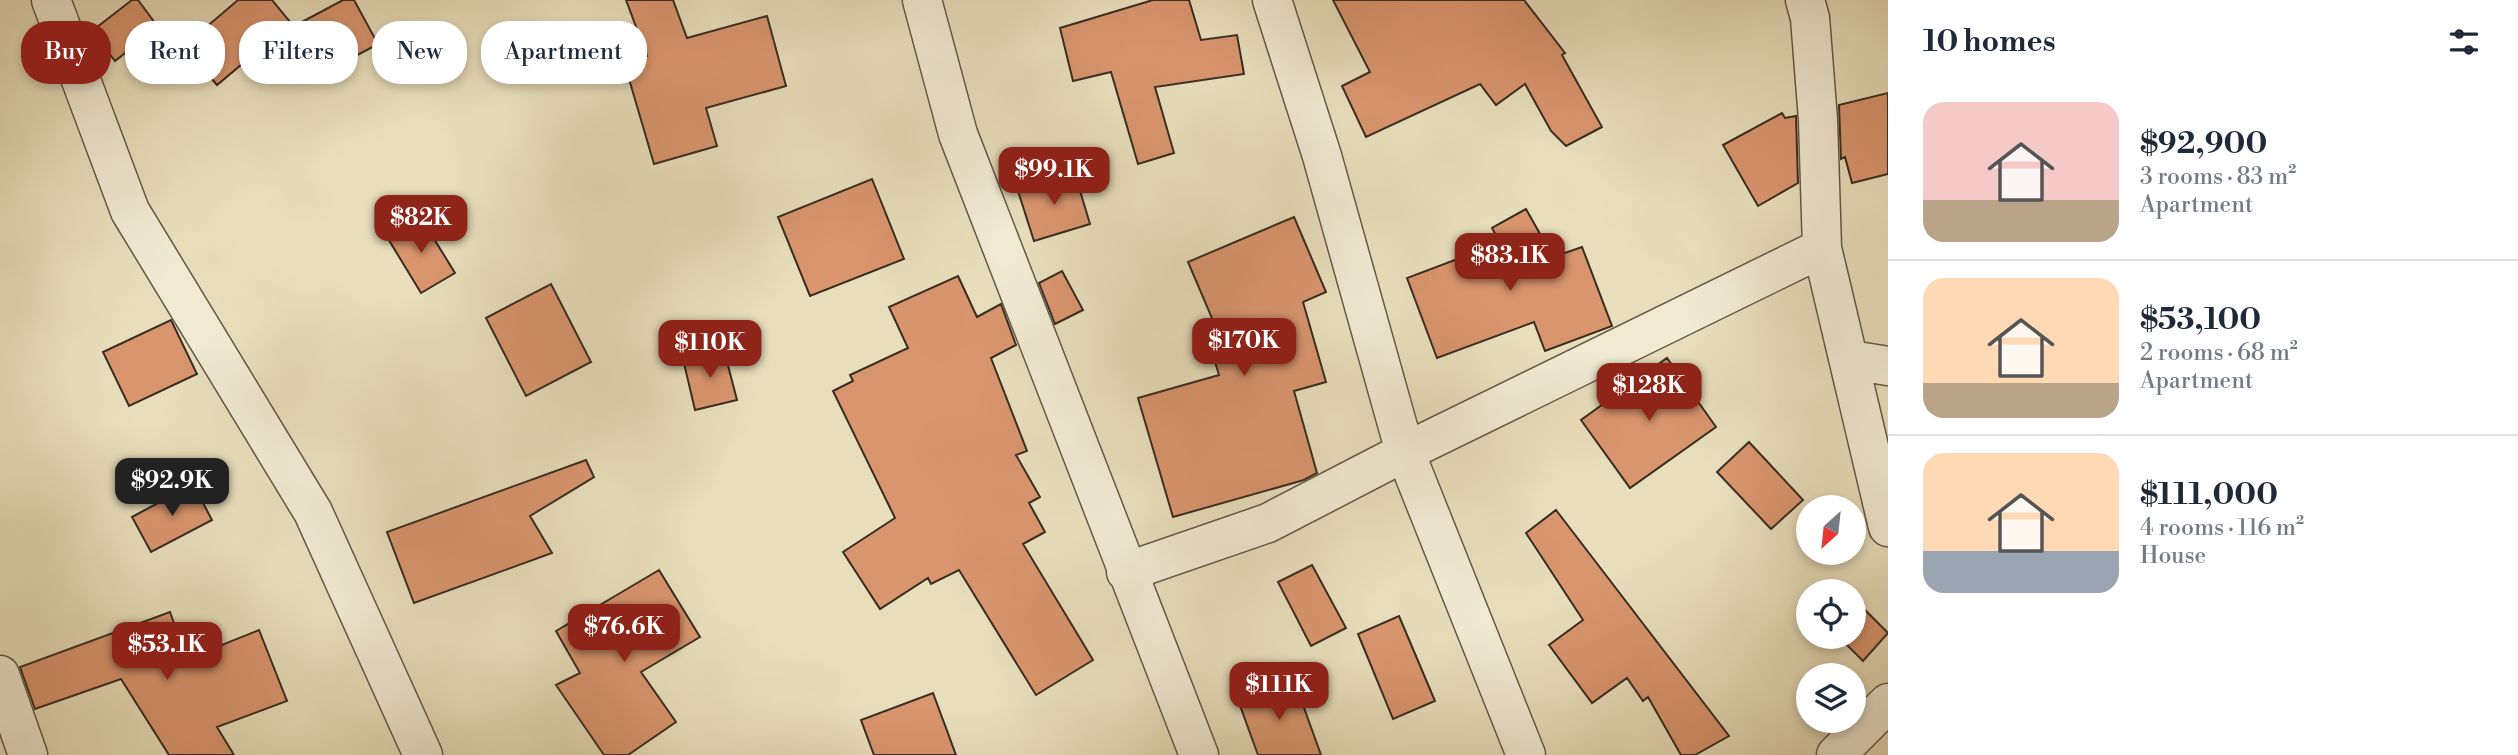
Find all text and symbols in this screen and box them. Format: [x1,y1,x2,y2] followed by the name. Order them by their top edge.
[21,21,111,84] chip: Buy
[125,21,225,84] chip: Rent
[239,21,358,84] chip: Filters
[372,21,467,84] chip: New
[481,21,647,84] chip: Apartment
[1923,23,2056,61] text: 10 homes
[2445,23,2483,61] icon: filters
[2140,125,2267,163] text: $92,900
[1979,130,2063,214] icon: home
[997,148,1111,207] pin: $99.1K
[1015,156,1093,184] text: $99.1K
[2140,163,2296,191] text: 3 rooms · 83 m²
[2140,191,2253,219] text: Apartment
[380,196,462,255] pin: $82K
[390,204,452,232] text: $82K
[1453,233,1567,293] pin: $83.1K
[1471,242,1549,270] text: $83.1K
[2140,301,2261,339] text: $53,100
[1979,306,2063,390] icon: home
[1195,318,1293,378] pin: $170K
[661,320,759,380] pin: $110K
[1208,327,1280,355] text: $170K
[674,329,746,357] text: $110K
[2140,339,2298,367] text: 2 rooms · 68 m²
[1600,364,1698,423] pin: $128K
[2140,367,2253,395] text: Apartment
[1613,372,1685,400] text: $128K
[115,458,229,518] pin: $92.9K
[131,467,213,495] text: $92.9K
[2140,476,2278,514] text: $111,000
[1979,481,2063,565] icon: home
[1796,495,1866,565] north arrow
[1796,495,1866,733] map controls
[2140,514,2304,542] text: 4 rooms · 116 m²
[2140,542,2206,570] text: House
[1796,579,1866,649] button: locate
[567,604,681,664] pin: $76.6K
[584,613,664,641] text: $76.6K
[110,622,224,682] pin: $53.1K
[128,631,206,659] text: $53.1K
[1230,662,1328,722] pin: $111K
[1796,663,1866,733] button: layers
[1246,671,1312,699] text: $111K

